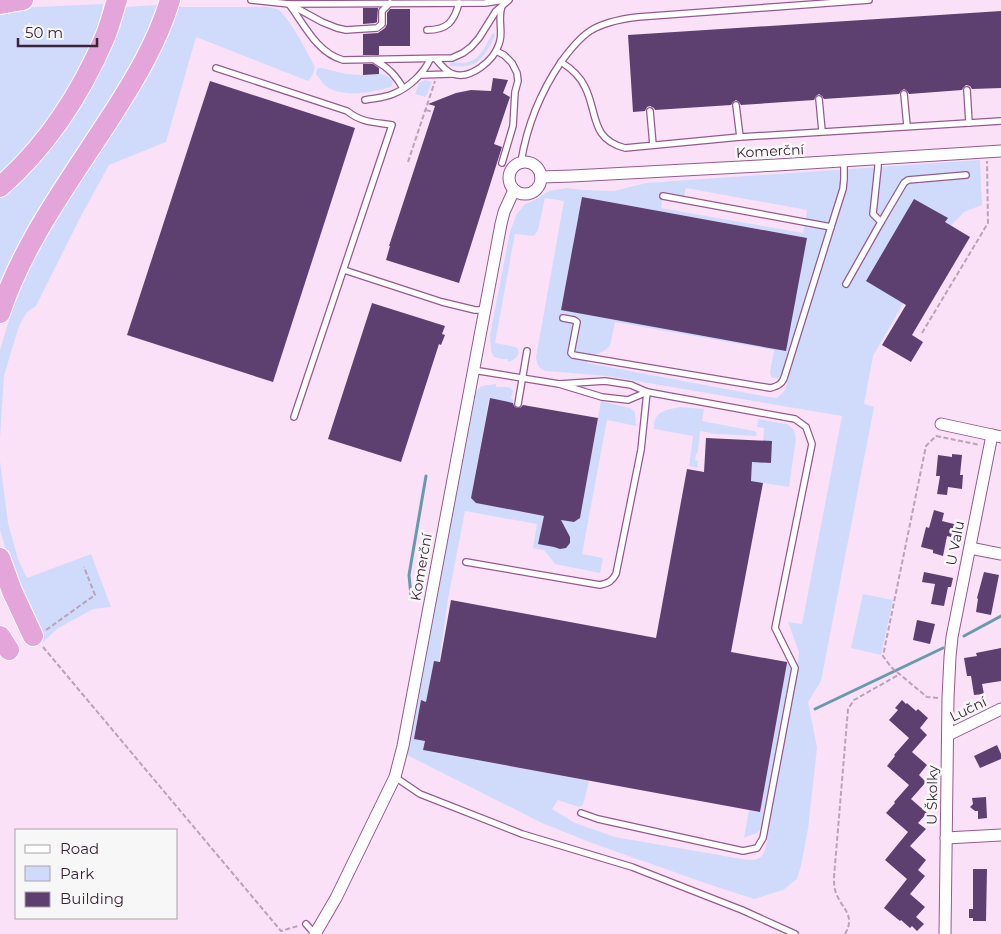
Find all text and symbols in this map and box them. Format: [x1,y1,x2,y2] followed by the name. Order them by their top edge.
[18,15,96,47] scale bar
[25,23,63,42] text: 50 m
[735,140,806,162] street label: Komerční
[942,519,968,567] street label: U Valu
[406,531,436,602] street label: Komerční
[947,692,990,726] street label: Luční
[922,765,942,825] street label: U Školky
[15,829,178,919] legend
[60,839,99,858] text: Road
[60,864,94,883] text: Park
[60,889,124,908] text: Building

